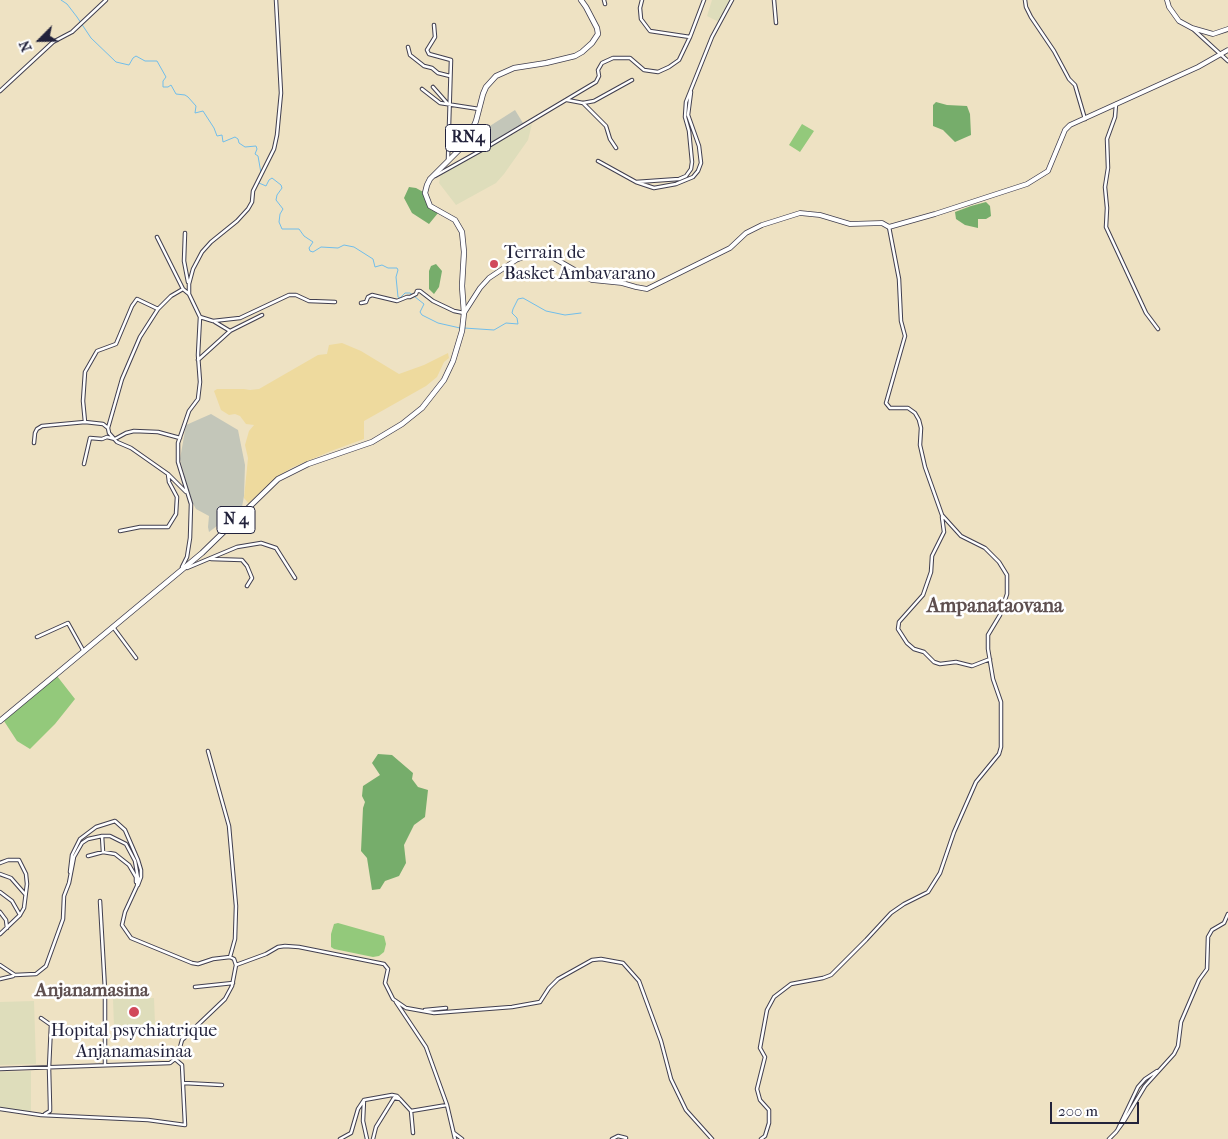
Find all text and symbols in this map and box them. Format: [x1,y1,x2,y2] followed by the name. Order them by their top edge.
[15,15,65,65] north arrow
[16,38,36,54] text: N
[446,125,490,152] road number: RN4
[504,243,655,286] place label: Terrain de Basket Ambavarano
[488,258,500,270] marker: Terrain de Basket Ambavarano
[217,506,255,534] road number: N 4
[927,595,1063,619] district label: Ampanataovana
[35,980,149,1002] district label: Anjanamasina
[127,1005,141,1019] marker: Hopital psychiatrique Anjanamasinaa
[51,1021,217,1064] place label: Hopital psychiatrique Anjanamasinaa
[1053,1092,1142,1124] scale bar
[1058,1102,1098,1120] text: 200 m

